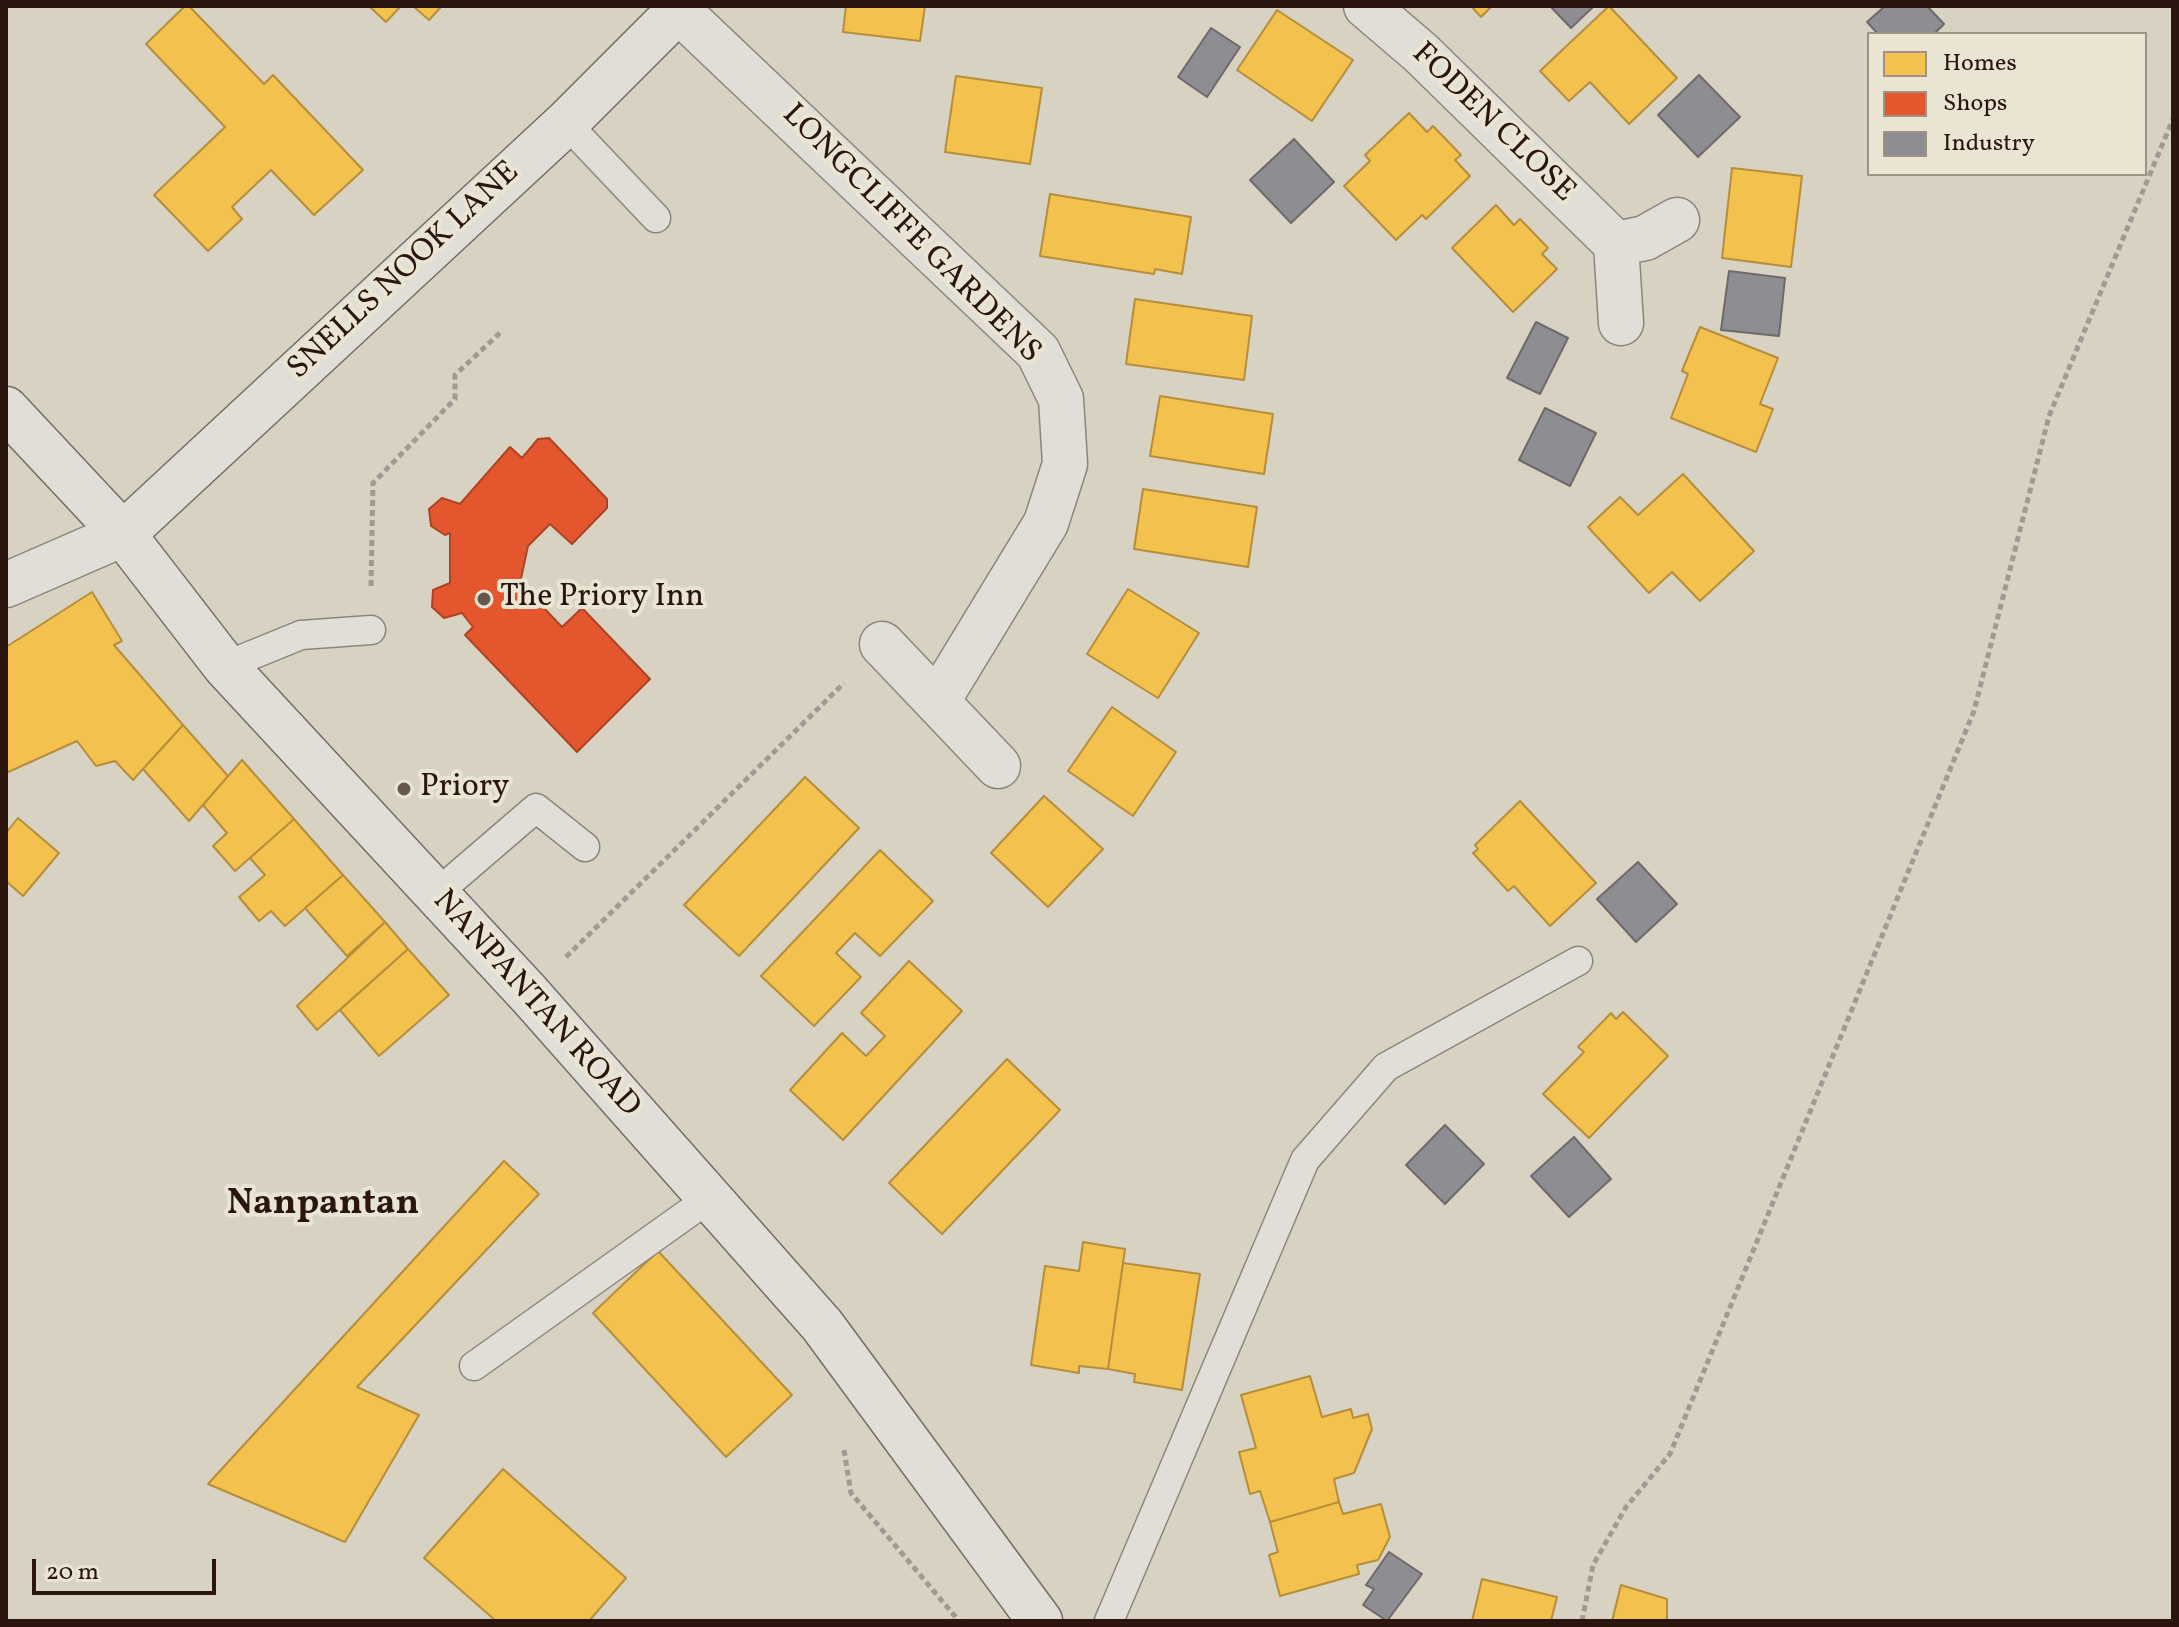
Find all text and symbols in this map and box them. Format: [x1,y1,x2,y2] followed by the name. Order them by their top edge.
[1867,32,2147,176] legend
[1402,36,1582,212] street label: FODEN CLOSE
[1943,47,2017,81] text: Homes
[1943,87,2007,121] text: Shops
[772,97,1048,373] street label: LONGCLIFFE GARDENS
[1943,127,2035,161] text: Industry
[281,155,529,389] street label: SNELLS NOOK LANE
[500,580,704,618] place label: The Priory Inn
[475,590,493,608] marker: The Priory Inn
[420,770,509,808] place label: Priory
[395,780,413,798] marker: Priory
[423,884,647,1126] street label: NANPANTAN ROAD
[227,1184,419,1228] district label: Nanpantan
[36,1543,220,1593] scale bar
[46,1556,99,1590] text: 20 m

